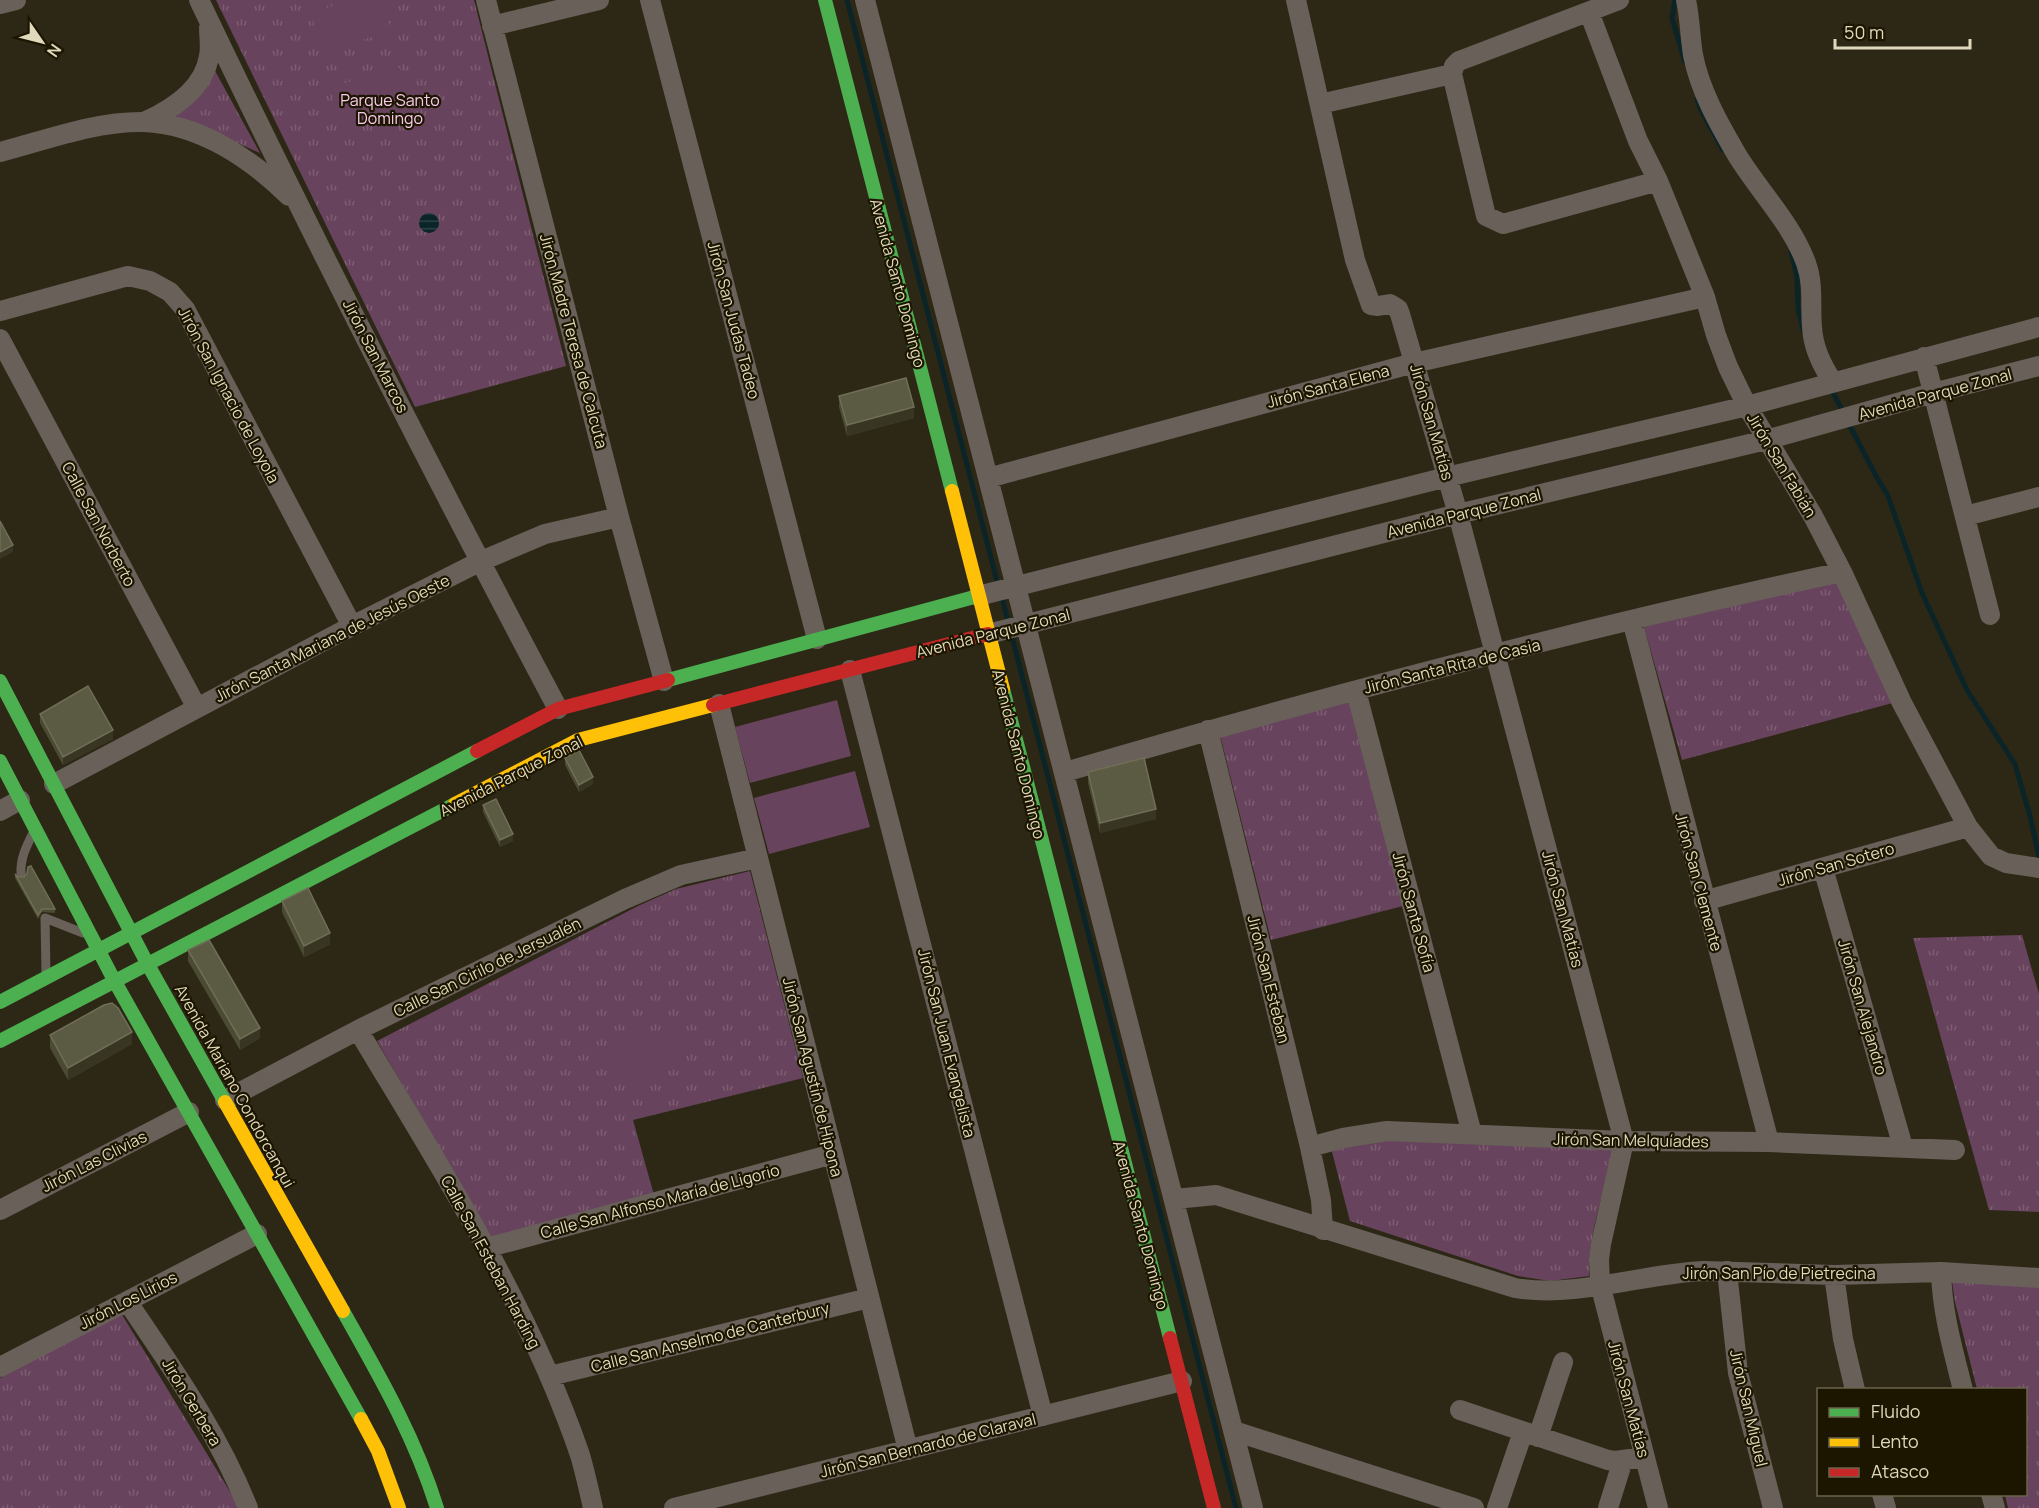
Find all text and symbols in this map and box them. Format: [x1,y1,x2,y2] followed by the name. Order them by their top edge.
[12,12,72,72] north arrow
[1835,12,1970,50] scale bar
[1844,20,1884,44] text: 50 m
[42,40,67,62] text: N
[340,89,440,129] park label: Parque Santo Domingo
[865,196,931,370] street label: Avenida Santo Domingo
[535,231,613,451] street label: Jirón Madre Teresa de Calcuta
[702,238,766,402] street label: Jirón San Judas Tadeo
[338,295,414,417] street label: Jirón San Marcos
[173,303,285,487] street label: Jirón San Ignacio de Loyola
[1264,359,1392,413] street label: Jirón Santa Elena
[1405,361,1459,483] street label: Jirón San Matías
[1856,363,2014,425] street label: Avenida Parque Zonal
[1742,409,1822,521] street label: Jirón San Fabián
[57,458,141,590] street label: Calle San Norberto
[1385,483,1543,543] street label: Avenida Parque Zonal
[211,569,453,707] street label: Jirón Santa Mariana de Jesús Oeste
[914,603,1072,663] street label: Avenida Parque Zonal
[1361,633,1543,699] street label: Jirón Santa Rita de Casia
[987,667,1051,841] street label: Avenida Santo Domingo
[436,730,586,822] street label: Avenida Parque Zonal
[1670,810,1728,954] street label: Jirón San Clemente
[1775,837,1897,891] street label: Jirón San Sotero
[1537,848,1589,970] street label: Jirón San Matías
[1387,849,1441,975] street label: Jirón Santa Sofía
[389,912,585,1022] street label: Calle San Cirilo de Jersualén
[1242,913,1296,1045] street label: Jirón San Esteban
[1833,936,1893,1078] street label: Jirón San Alejandro
[913,946,981,1140] street label: Jirón San Juan Evangelista
[778,975,848,1179] street label: Jirón San Agustín de Hipona
[170,981,300,1191] street label: Avenida Mariano Condorcanqui
[37,1125,151,1197] street label: Jirón Las Clivias
[1553,1128,1709,1152] street label: Jirón San Melquíades
[1108,1138,1174,1312] street label: Avenida Santo Domingo
[538,1158,782,1244] street label: Calle San Alfonso María de Ligorio
[436,1171,546,1353] street label: Calle San Esteban Harding
[1682,1262,1876,1284] street label: Jirón San Pío de Pietrecina
[75,1266,181,1334] street label: Jirón Los Lirios
[588,1297,832,1377] street label: Calle San Anselmo de Canterbury
[1603,1338,1655,1460] street label: Jirón San Matías
[1725,1347,1773,1469] street label: Jirón San Miguel
[157,1354,227,1450] street label: Jirón Gerbera
[1817,1388,2027,1496] legend
[1871,1399,1920,1423] text: Fluido
[818,1407,1038,1483] street label: Jirón San Bernardo de Claraval
[1871,1429,1919,1453] text: Lento
[1871,1459,1929,1483] text: Atasco

